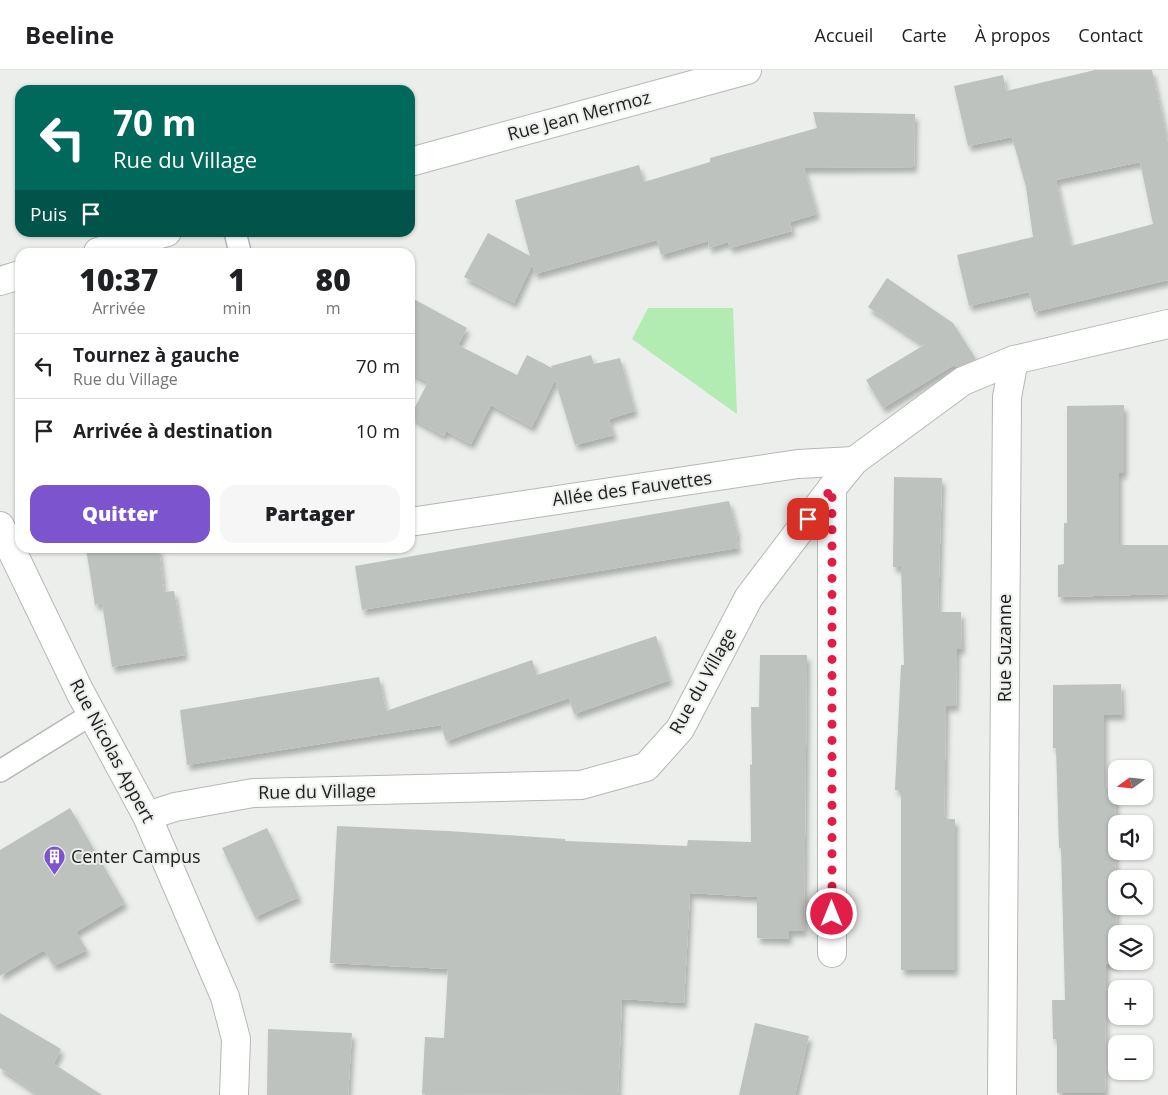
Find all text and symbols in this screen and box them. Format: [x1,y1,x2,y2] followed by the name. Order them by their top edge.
[25,18,114,51] text: Beeline
[815,23,873,47] text: Accueil
[901,23,947,47] text: Carte
[975,23,1050,47] text: À propos
[1078,23,1143,47] text: Contact
[505,84,653,146] street label: Rue Jean Mermoz
[113,99,196,146] text: 70 m
[30,105,95,170] icon: left
[113,144,257,174] text: Rue du Village
[77,200,105,228] icon: arrive
[30,201,67,227] text: Puis
[79,259,158,300] text: 10:37
[228,259,246,300] text: 1
[316,259,351,300] text: 80
[92,297,145,319] text: Arrivée
[223,297,251,319] text: min
[326,297,341,319] text: m
[73,342,239,368] text: Tournez à gauche
[30,352,58,380] icon: left
[356,353,400,379] text: 70 m
[73,368,178,390] text: Rue du Village
[30,417,58,445] icon: arrive
[73,418,273,444] text: Arrivée à destination
[356,418,400,444] text: 10 m
[551,465,713,511] street label: Allée des Fauvettes
[30,485,210,543] button: Quitter
[220,485,400,543] button: Partager
[787,498,829,540] pin
[794,505,822,533] icon: arrive
[992,594,1016,702] street label: Rue Suzanne
[663,623,741,738] street label: Rue du Village
[65,674,161,827] street label: Rue Nicolas Appert
[1108,760,1152,805] north arrow
[1108,760,1153,1080] map controls
[258,778,376,804] street label: Rue du Village
[1108,815,1153,860] button: sound
[71,844,201,868] place label: Center Campus
[43,845,67,876] building icon: Center Campus
[1108,870,1153,915] button: search
[805,887,857,939] position arrow
[1108,925,1153,970] button: layers
[1108,980,1153,1025] button: +
[1108,1035,1153,1080] button: −

